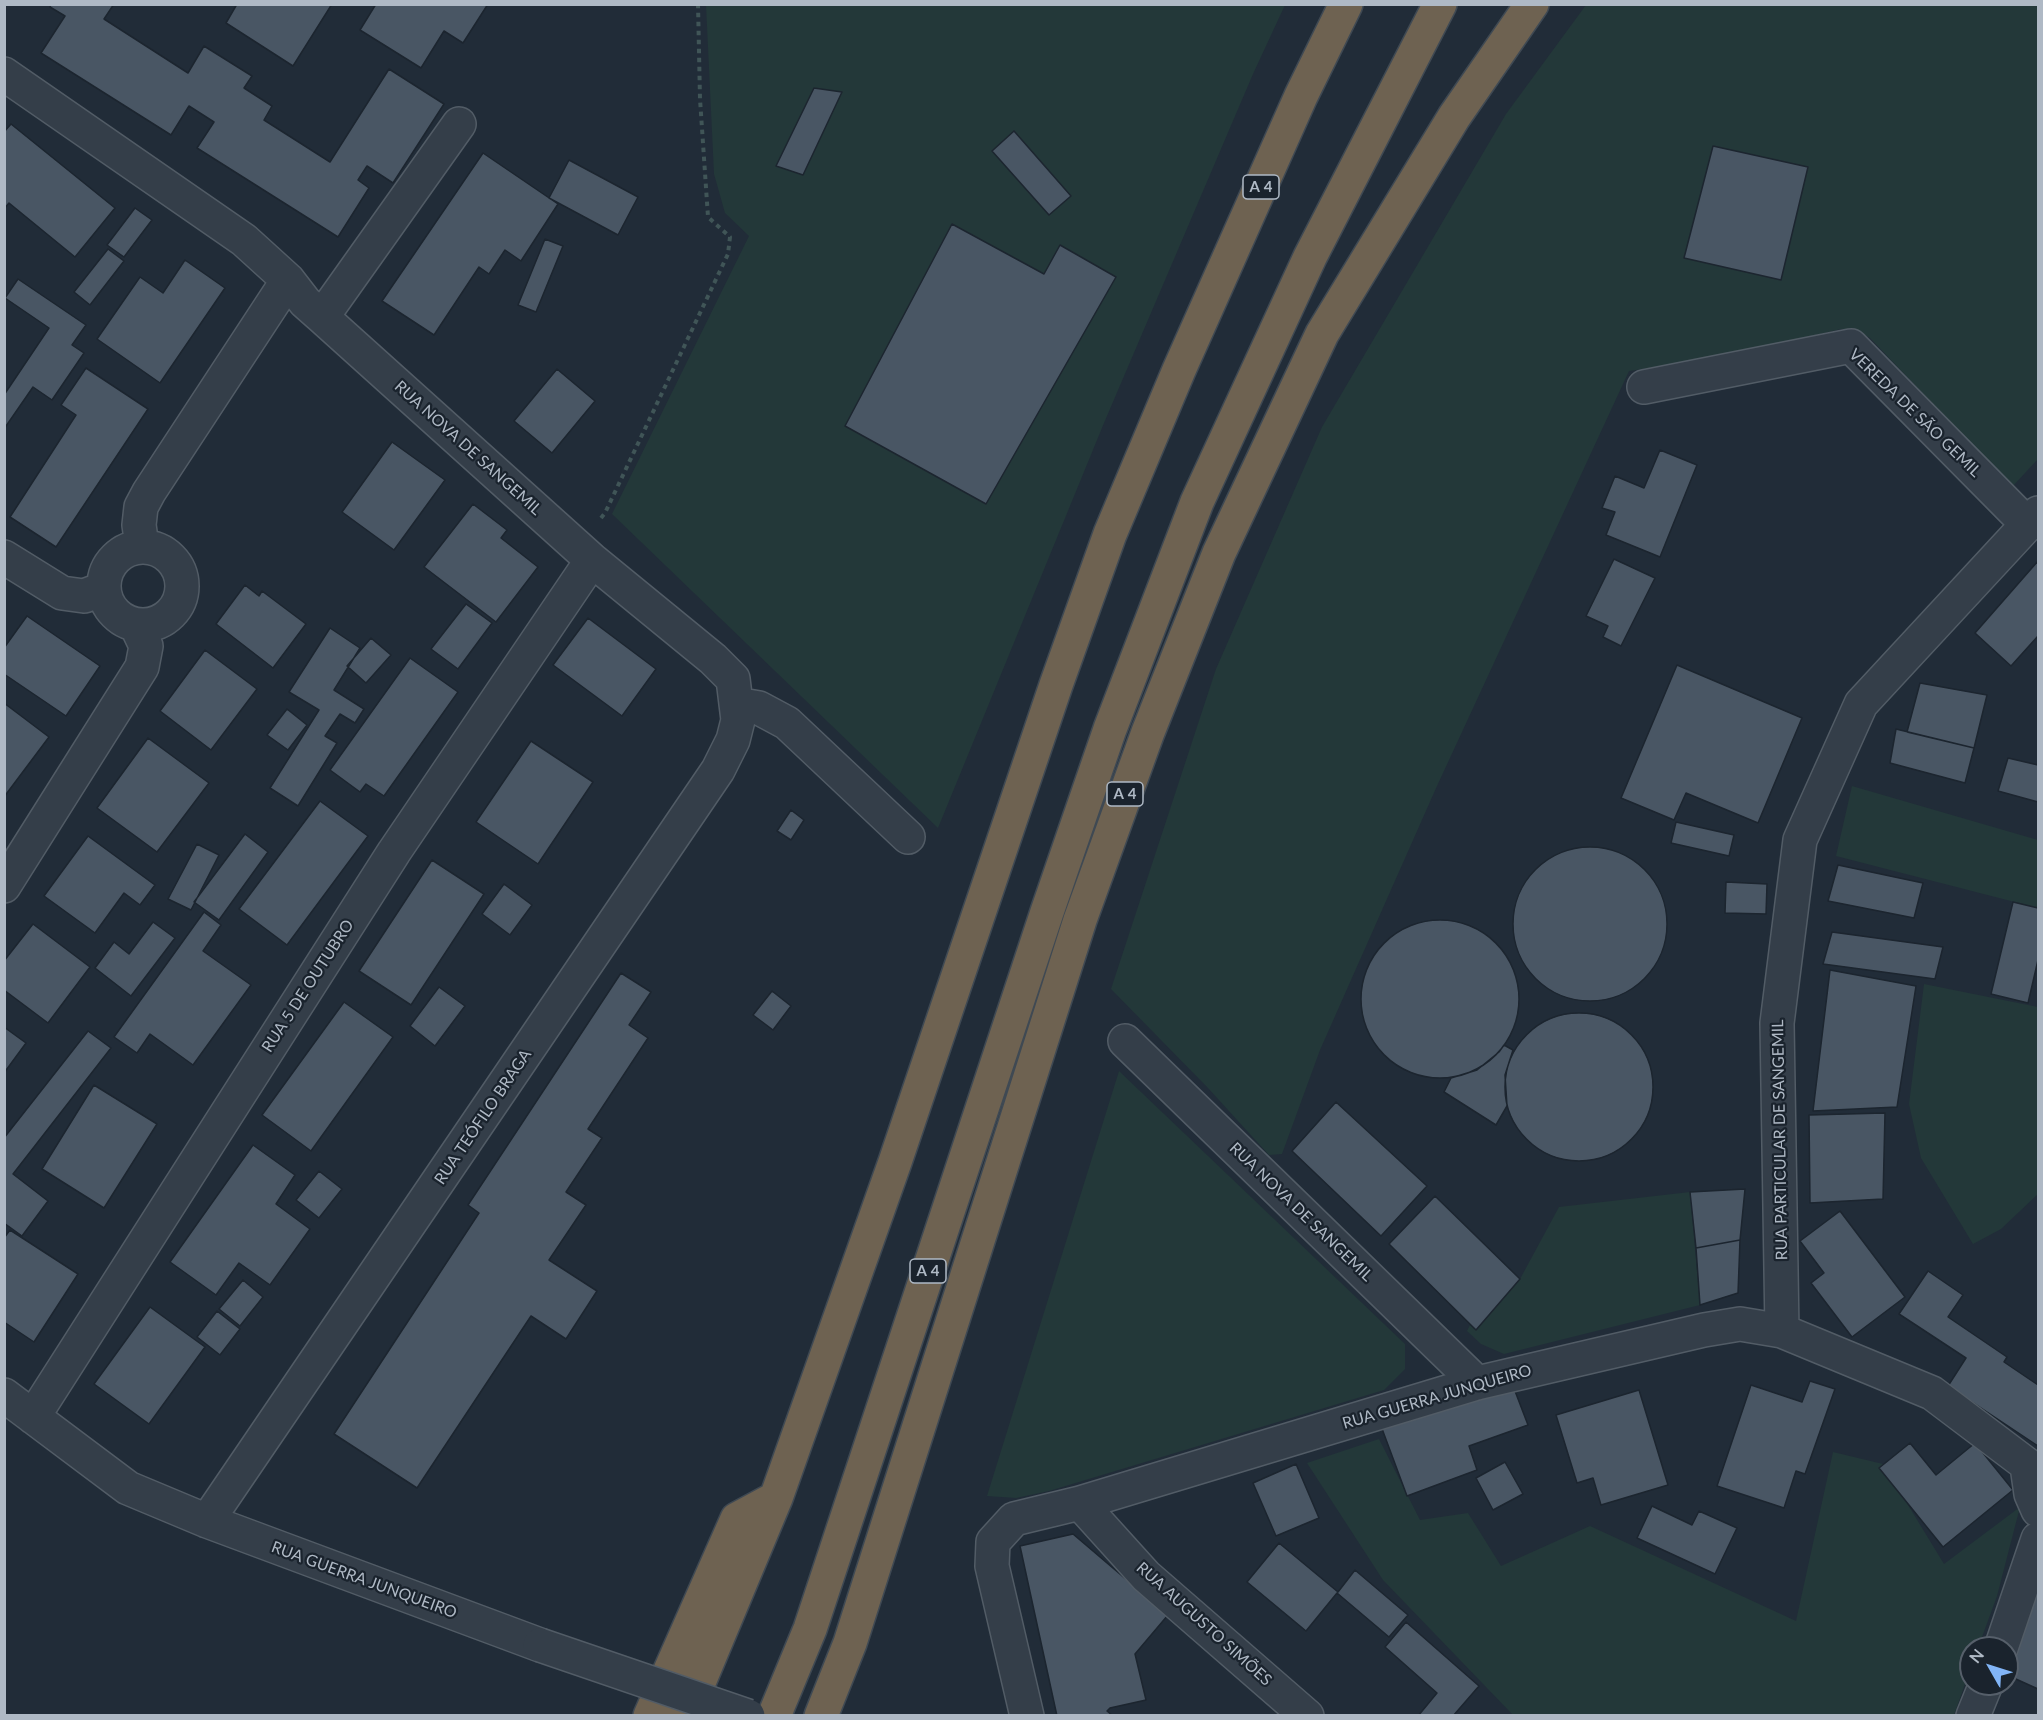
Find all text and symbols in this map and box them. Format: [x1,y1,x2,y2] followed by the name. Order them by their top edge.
[1243,175,1279,199] road number: A 4
[1845,345,1985,481] street label: VEREDA DE SÃO GEMIL
[390,377,546,519] street label: RUA NOVA DE SANGEMIL
[1107,782,1143,806] road number: A 4
[258,916,358,1056] street label: RUA 5 DE OUTUBRO
[1768,1019,1792,1261] street label: RUA PARTICULAR DE SANGEMIL
[431,1046,535,1188] street label: RUA TEÓFILO BRAGA
[1225,1139,1377,1285] street label: RUA NOVA DE SANGEMIL
[910,1259,946,1283] road number: A 4
[1340,1361,1534,1433] street label: RUA GUERRA JUNQUEIRO
[269,1537,459,1623] street label: RUA GUERRA JUNQUEIRO
[1132,1558,1276,1690] street label: RUA AUGUSTO SIMÕES
[1959,1636,2019,1696] north arrow
[1965,1645,1987,1666] text: N

